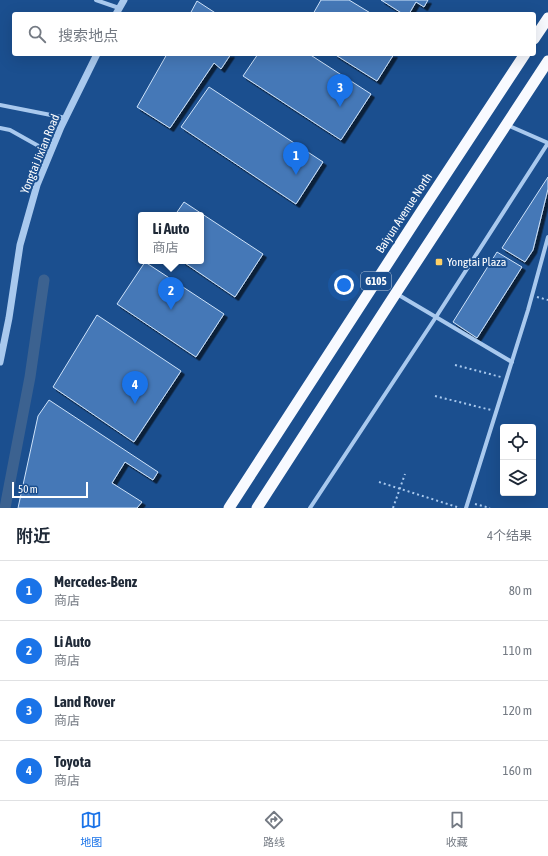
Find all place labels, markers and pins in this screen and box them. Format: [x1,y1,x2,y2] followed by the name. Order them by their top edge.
[327,74,353,107] pin: 3
[283,142,309,175] pin: 1
[447,255,506,269] place label: Yongtai Plaza
[434,257,444,267] marker: Yongtai Plaza
[158,277,184,310] pin: 2
[122,371,148,404] pin: 4

